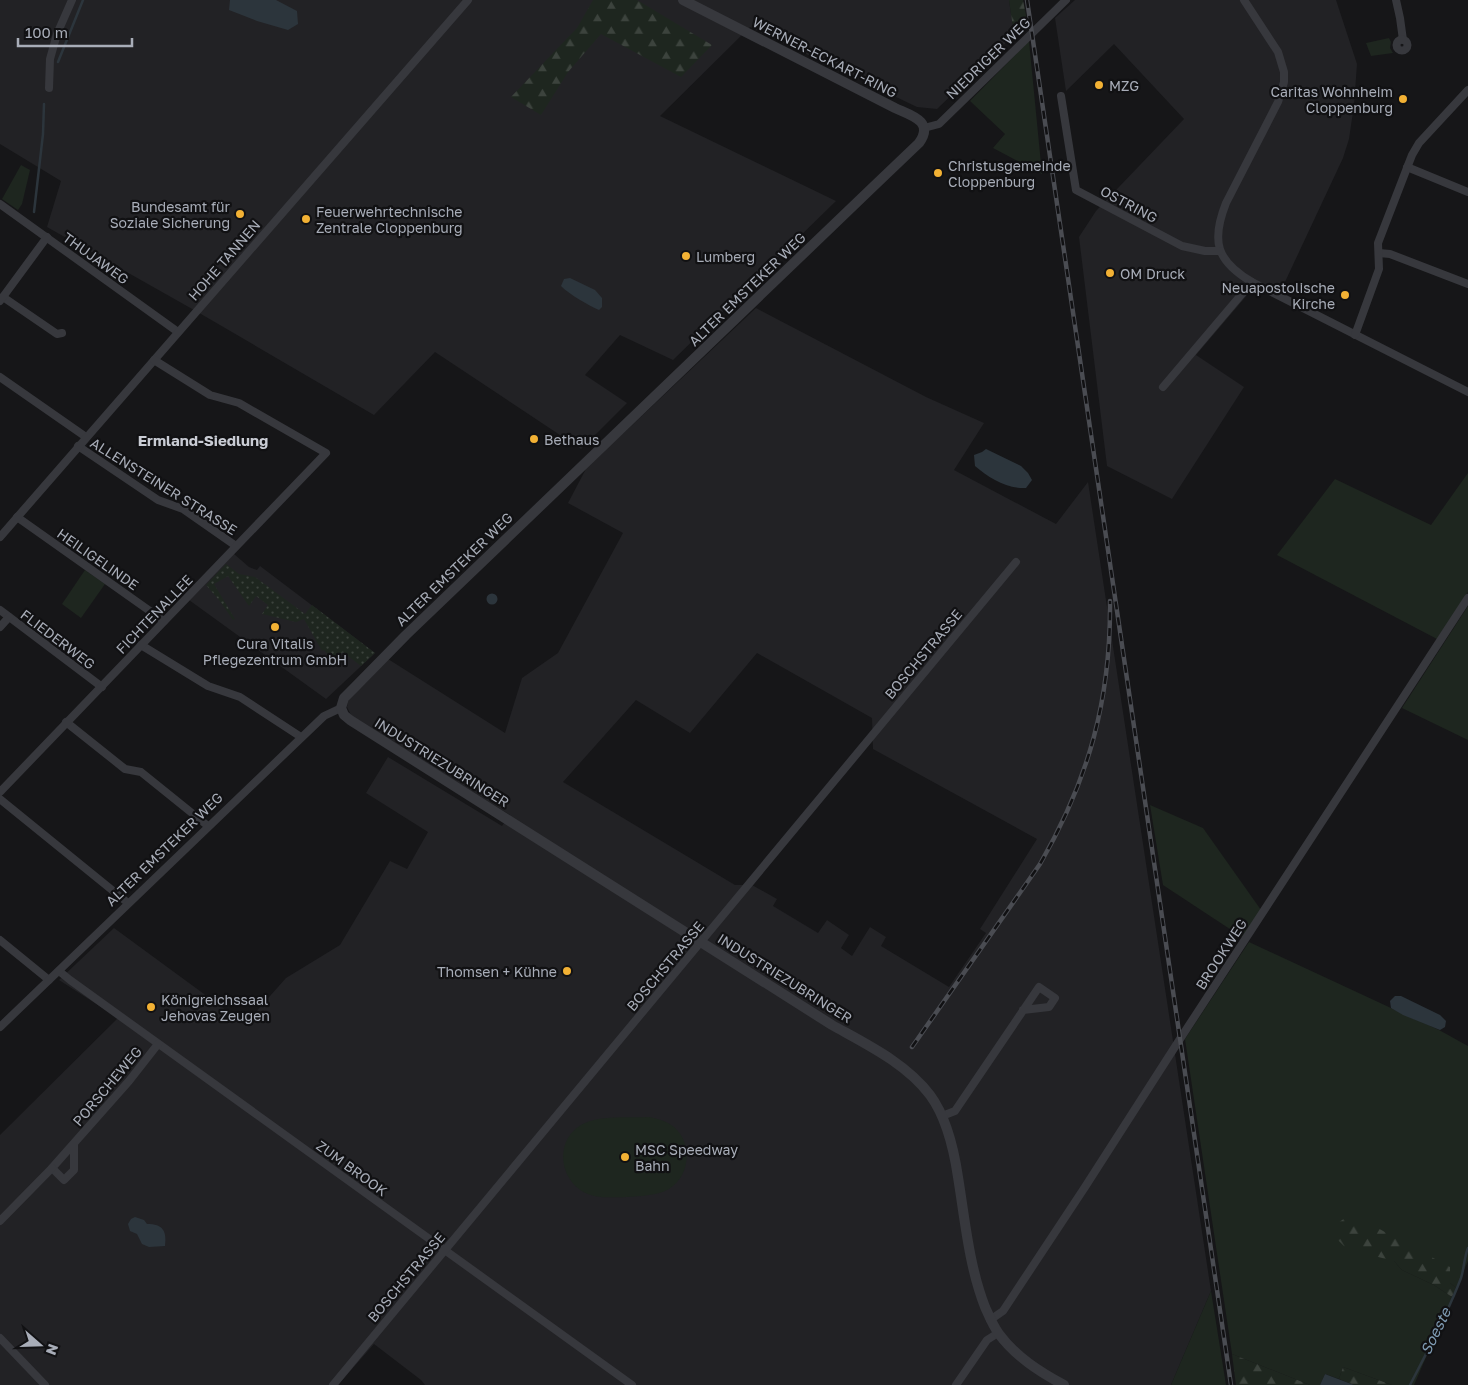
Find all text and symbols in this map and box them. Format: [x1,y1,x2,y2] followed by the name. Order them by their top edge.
[750,13,900,101] street label: WERNER-ECKART-RING
[942,13,1034,102] street label: NIEDRIGER WEG
[18,15,131,47] scale bar
[25,23,68,41] text: 100 m
[1109,77,1139,94] place label: MZG
[1093,79,1105,91] marker: MZG
[1271,83,1393,116] place label: Caritas Wohnheim Cloppenburg
[1397,93,1409,105] marker: Caritas Wohnheim Cloppenburg
[948,157,1071,190] place label: Christusgemeinde Cloppenburg
[932,167,944,179] marker: Christusgemeinde Cloppenburg
[1098,182,1161,226] street label: OSTRING
[110,198,231,231] place label: Bundesamt für Soziale Sicherung
[316,203,463,236] place label: Feuerwehrtechnische Zentrale Cloppenburg
[234,208,246,220] marker: Bundesamt für Soziale Sicherung
[300,213,312,225] marker: Feuerwehrtechnische Zentrale Cloppenburg
[184,216,264,304] street label: HOHE TANNEN
[60,228,132,288] street label: THUJAWEG
[685,229,809,349] street label: ALTER EMSTEKER WEG
[696,248,755,265] place label: Lumberg
[680,250,692,262] marker: Lumberg
[1120,265,1185,282] place label: OM Druck
[1104,267,1116,279] marker: OM Druck
[1221,279,1335,312] place label: Neuapostolische Kirche
[1339,289,1351,301] marker: Neuapostolische Kirche
[138,431,268,449] district label: Ermland-Siedlung
[544,431,600,448] place label: Bethaus
[528,433,540,445] marker: Bethaus
[87,434,241,538] street label: ALLENSTEINER STRASSE
[392,509,516,629] street label: ALTER EMSTEKER WEG
[54,525,142,593] street label: HEILIGELINDE
[112,571,196,657] street label: FICHTENALLEE
[17,605,99,673] street label: FLIEDERWEG
[881,606,965,702] street label: BOSCHSTRASSE
[269,621,281,633] marker: Cura Vitalis Pflegezentrum GmbH
[203,635,347,668] place label: Cura Vitalis Pflegezentrum GmbH
[372,714,512,810] street label: INDUSTRIEZUBRINGER
[102,789,226,909] street label: ALTER EMSTEKER WEG
[1192,915,1250,993] street label: BROOKWEG
[623,918,707,1014] street label: BOSCHSTRASSE
[715,930,855,1026] street label: INDUSTRIEZUBRINGER
[437,963,557,980] place label: Thomsen + Kühne
[561,965,573,977] marker: Thomsen + Kühne
[161,991,270,1024] place label: Königreichssaal Jehovas Zeugen
[145,1001,157,1013] marker: Königreichssaal Jehovas Zeugen
[69,1043,145,1129] street label: PORSCHEWEG
[313,1137,391,1200] street label: ZUM BROOK
[635,1141,738,1174] place label: MSC Speedway Bahn
[619,1151,631,1163] marker: MSC Speedway Bahn
[364,1229,448,1325] street label: BOSCHSTRASSE
[1416,1303,1455,1357] water label: Soeste
[15,1320,65,1370] north arrow
[43,1342,62,1358] text: N

